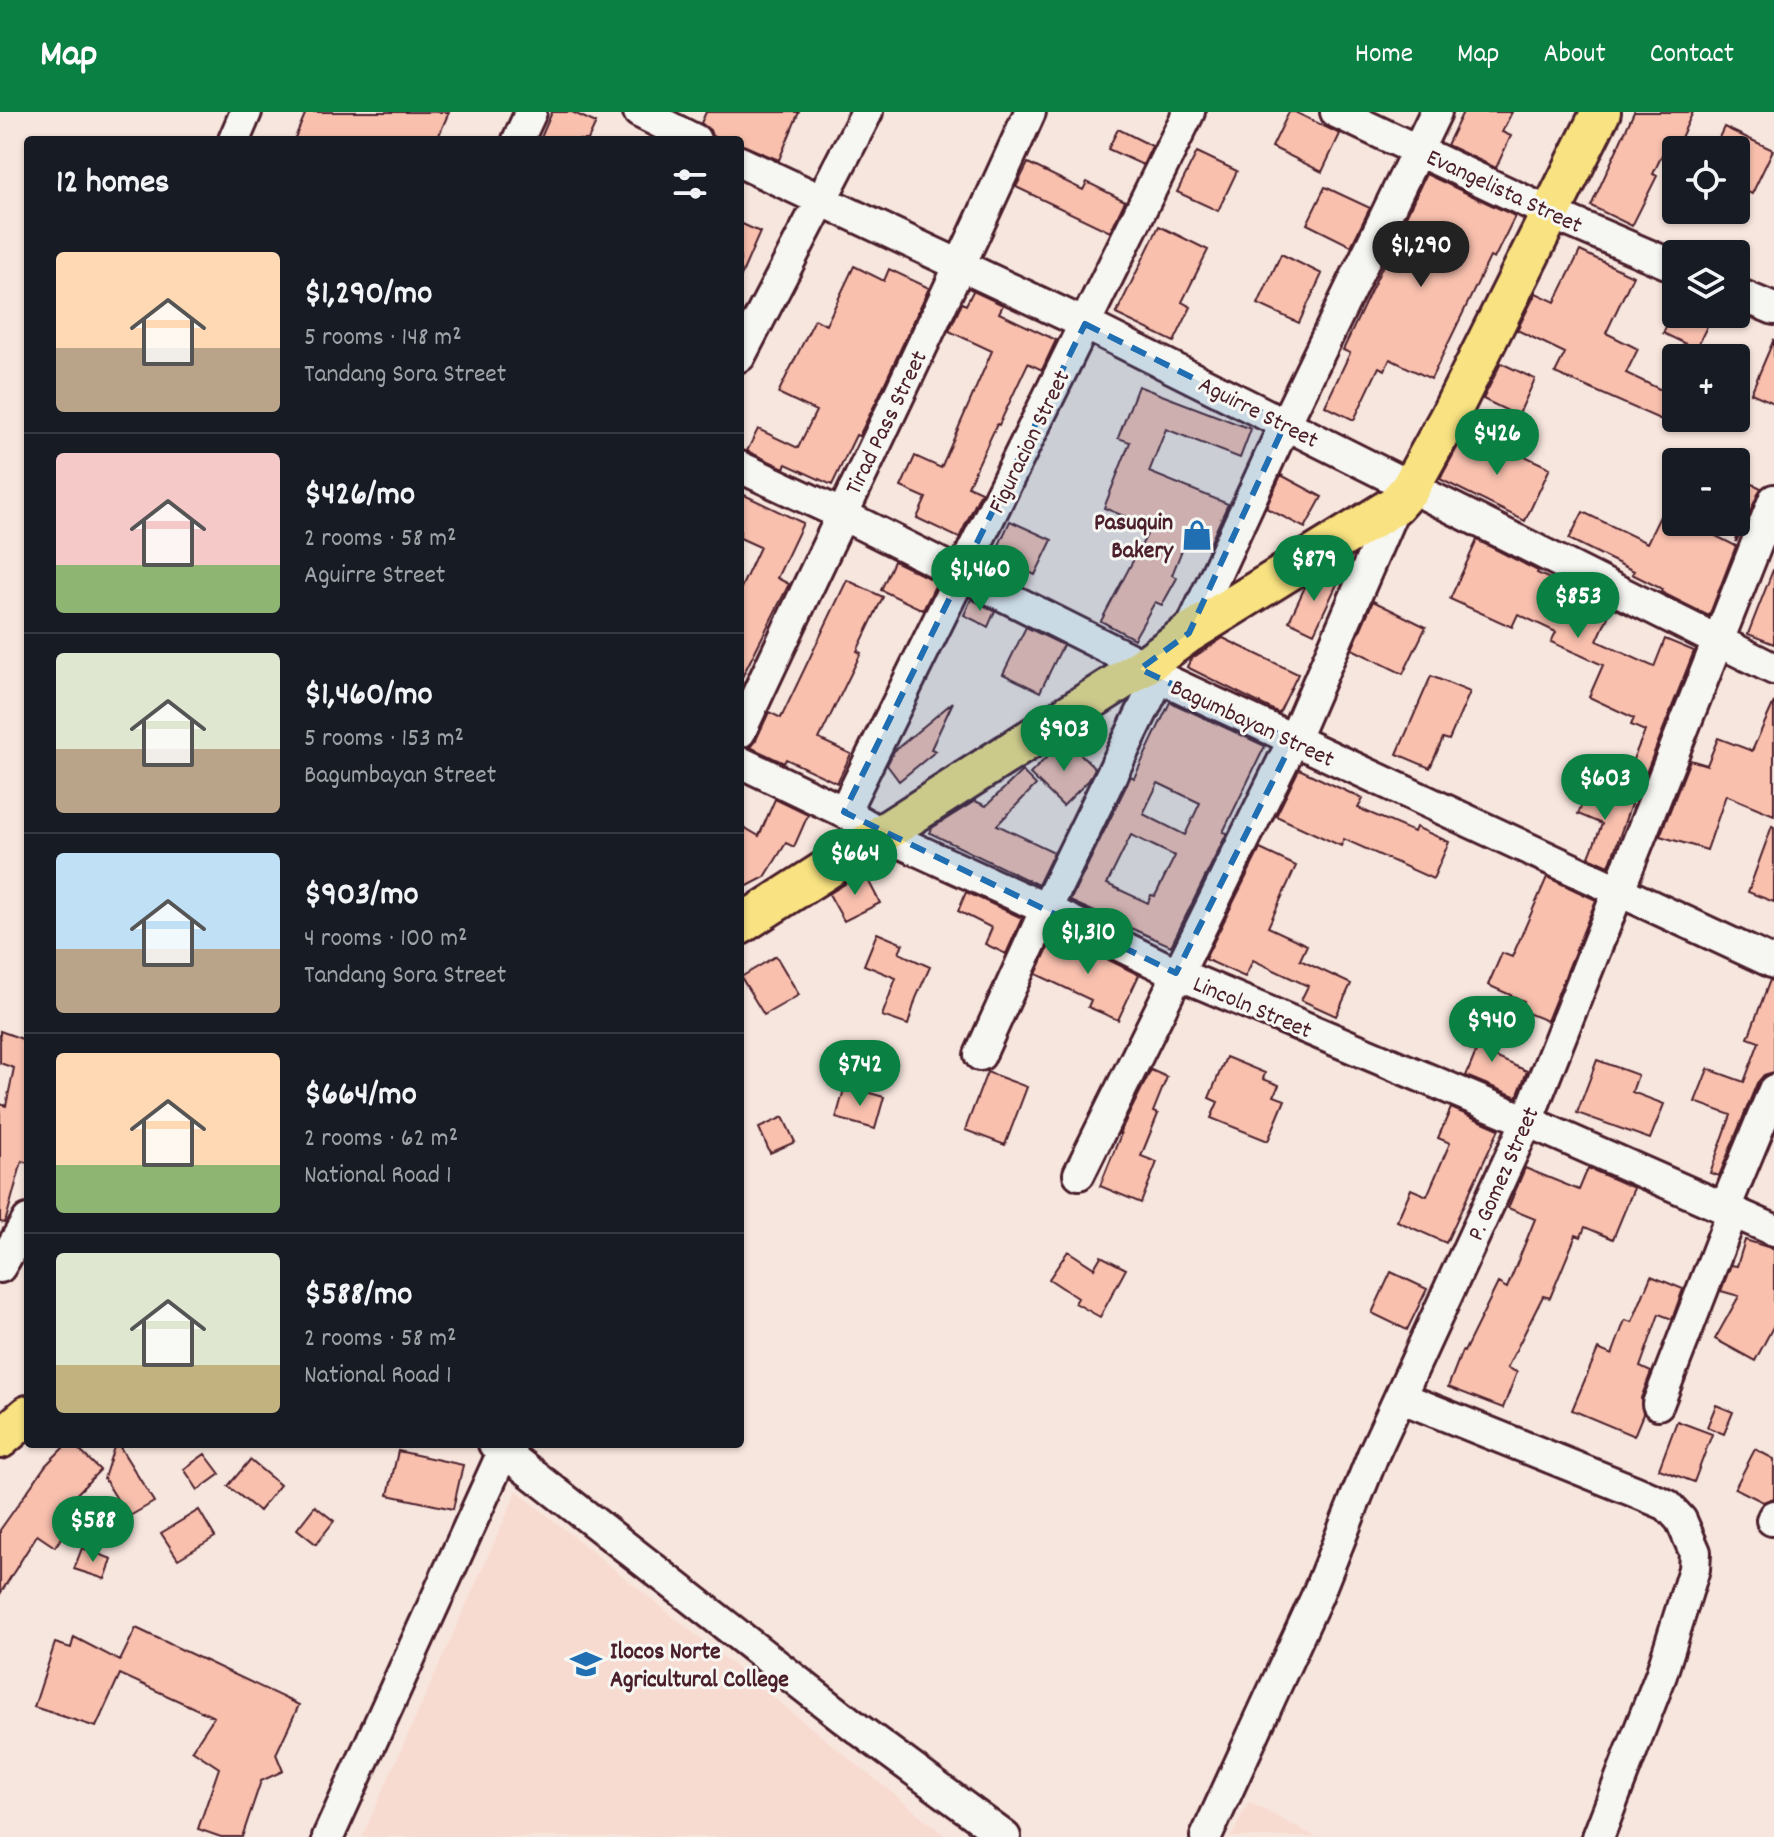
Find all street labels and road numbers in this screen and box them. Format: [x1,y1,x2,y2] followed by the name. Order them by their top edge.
[1420,142,1587,244] street label: Evangelista Street
[838,345,937,501] street label: Tirad Pass Street
[981,365,1080,520] street label: Figuracion Street
[1192,369,1324,459] street label: Aguirre Street
[1164,672,1339,778] street label: Bagumbayan Street
[1187,968,1317,1049] street label: Lincoln Street
[1460,1102,1549,1247] street label: P. Gomez Street

